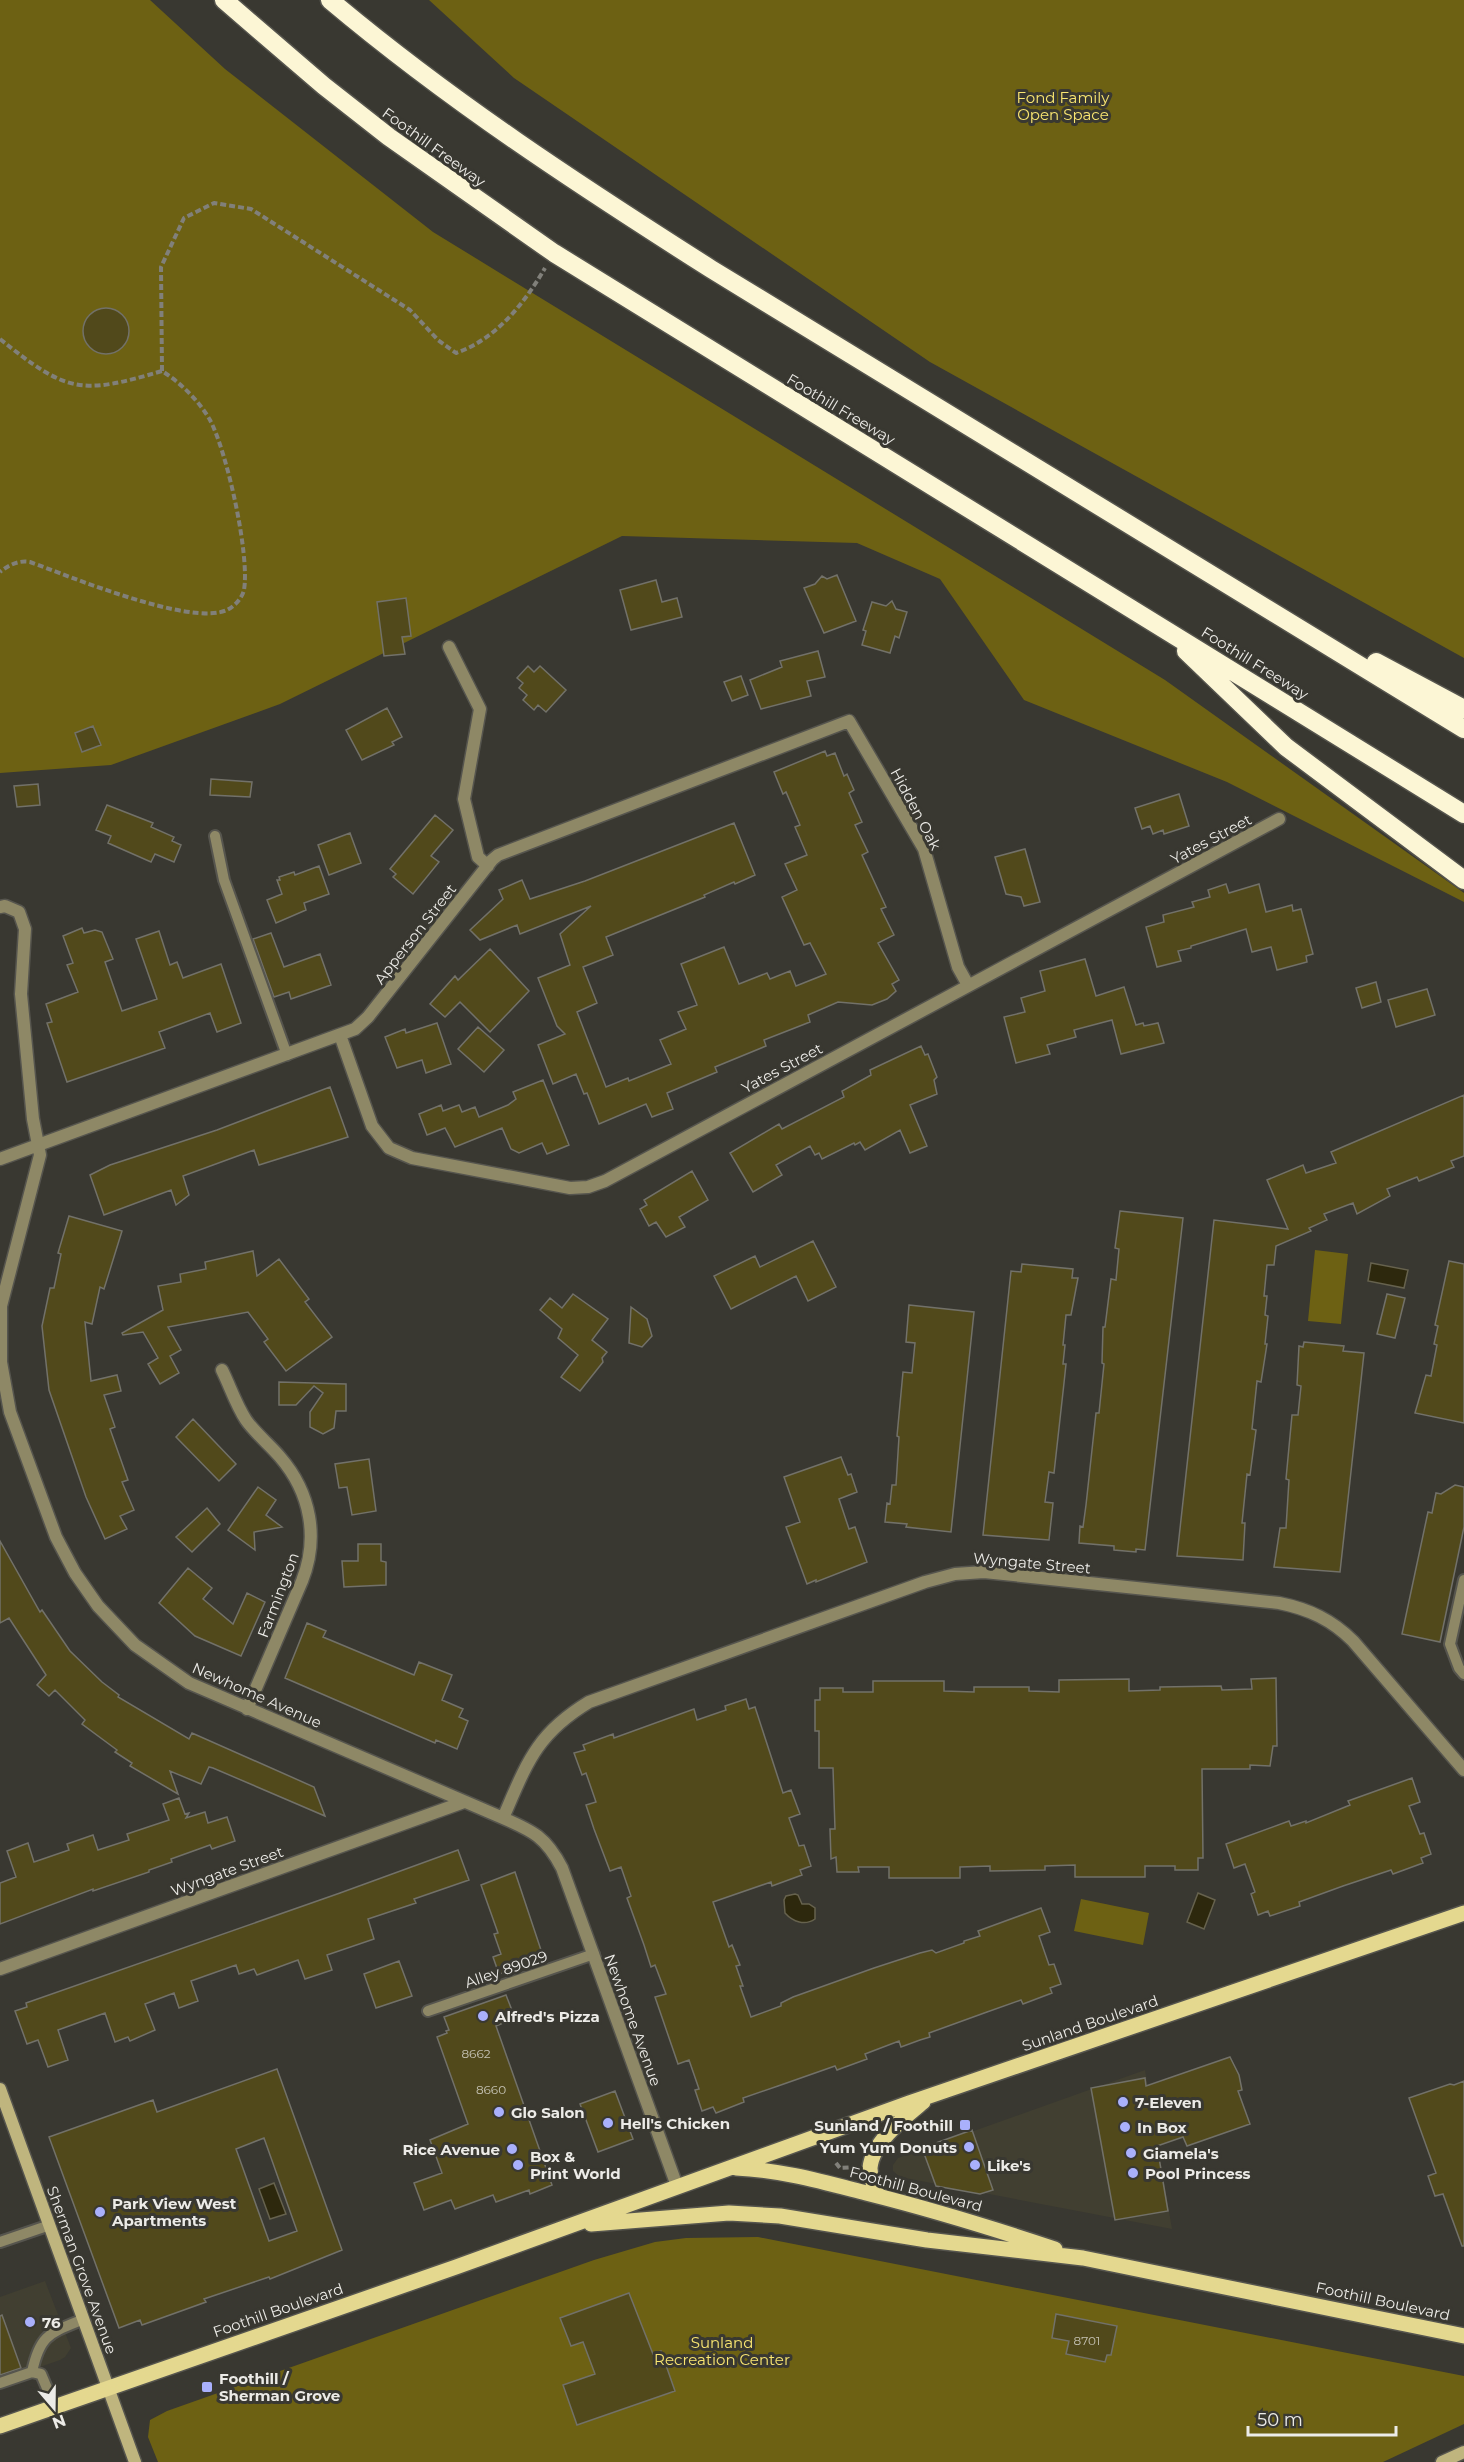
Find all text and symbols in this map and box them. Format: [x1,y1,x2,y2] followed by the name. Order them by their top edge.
[1017,88,1110,124] park label: Fond Family Open Space
[379,103,490,191] street label: Foothill Freeway
[783,369,899,449] street label: Foothill Freeway
[1198,622,1313,704] street label: Foothill Freeway
[886,765,946,853] street label: Hidden Oak
[1167,810,1255,868] street label: Yates Street
[370,880,460,988] street label: Apperson Street
[738,1039,826,1097] street label: Yates Street
[972,1548,1092,1578] street label: Wyngate Street
[253,1550,303,1640] street label: Farmington
[189,1658,325,1732] street label: Newhome Avenue
[168,1842,286,1900] street label: Wyngate Street
[462,1946,550,1992] street label: Alley 89029
[600,1951,666,2089] street label: Newhome Avenue
[1019,1991,1161,2055] street label: Sunland Boulevard
[494,2007,600,2026] place label: Alfred's Pizza
[476,2009,490,2023] marker: Alfred's Pizza
[461,2046,491,2061] house number: 8662
[476,2082,506,2097] house number: 8660
[1135,2093,1202,2112] place label: 7-Eleven
[1116,2095,1130,2109] marker: 7-Eleven
[511,2103,585,2122] place label: Glo Salon
[492,2105,506,2119] marker: Glo Salon
[620,2114,730,2133] place label: Hell's Chicken
[601,2116,615,2130] marker: Hell's Chicken
[814,2116,953,2135] place label: Sunland / Foothill
[958,2118,972,2132] marker: Sunland / Foothill
[1137,2118,1187,2137] place label: In Box
[1118,2120,1132,2134] marker: In Box
[819,2138,957,2157] place label: Yum Yum Donuts
[403,2140,500,2159] place label: Rice Avenue
[962,2140,976,2154] marker: Yum Yum Donuts
[505,2142,519,2156] marker: Rice Avenue
[1143,2144,1219,2163] place label: Giamela's
[1124,2146,1138,2160] marker: Giamela's
[530,2147,621,2183] place label: Box & Print World
[987,2156,1031,2175] place label: Like's
[511,2158,525,2172] marker: Box & Print World
[968,2158,982,2172] marker: Like's
[848,2162,984,2216] street label: Foothill Boulevard
[1145,2164,1251,2183] place label: Pool Princess
[1126,2166,1140,2180] marker: Pool Princess
[43,2183,121,2357] street label: Sherman Grove Avenue
[111,2194,237,2230] place label: Park View West Apartments
[93,2205,107,2219] marker: Park View West Apartments
[1314,2277,1452,2325] street label: Foothill Boulevard
[210,2279,346,2341] street label: Foothill Boulevard
[42,2313,61,2332] place label: 76
[23,2315,37,2329] marker: 76
[654,2333,790,2369] park label: Sunland Recreation Center
[1074,2333,1100,2348] house number: 8701
[219,2369,340,2405] place label: Foothill / Sherman Grove
[24,2378,84,2438] north arrow
[200,2380,214,2394] marker: Foothill / Sherman Grove
[1248,2399,1396,2437] scale bar
[1257,2409,1303,2431] text: 50 m
[50,2410,68,2433] text: N

